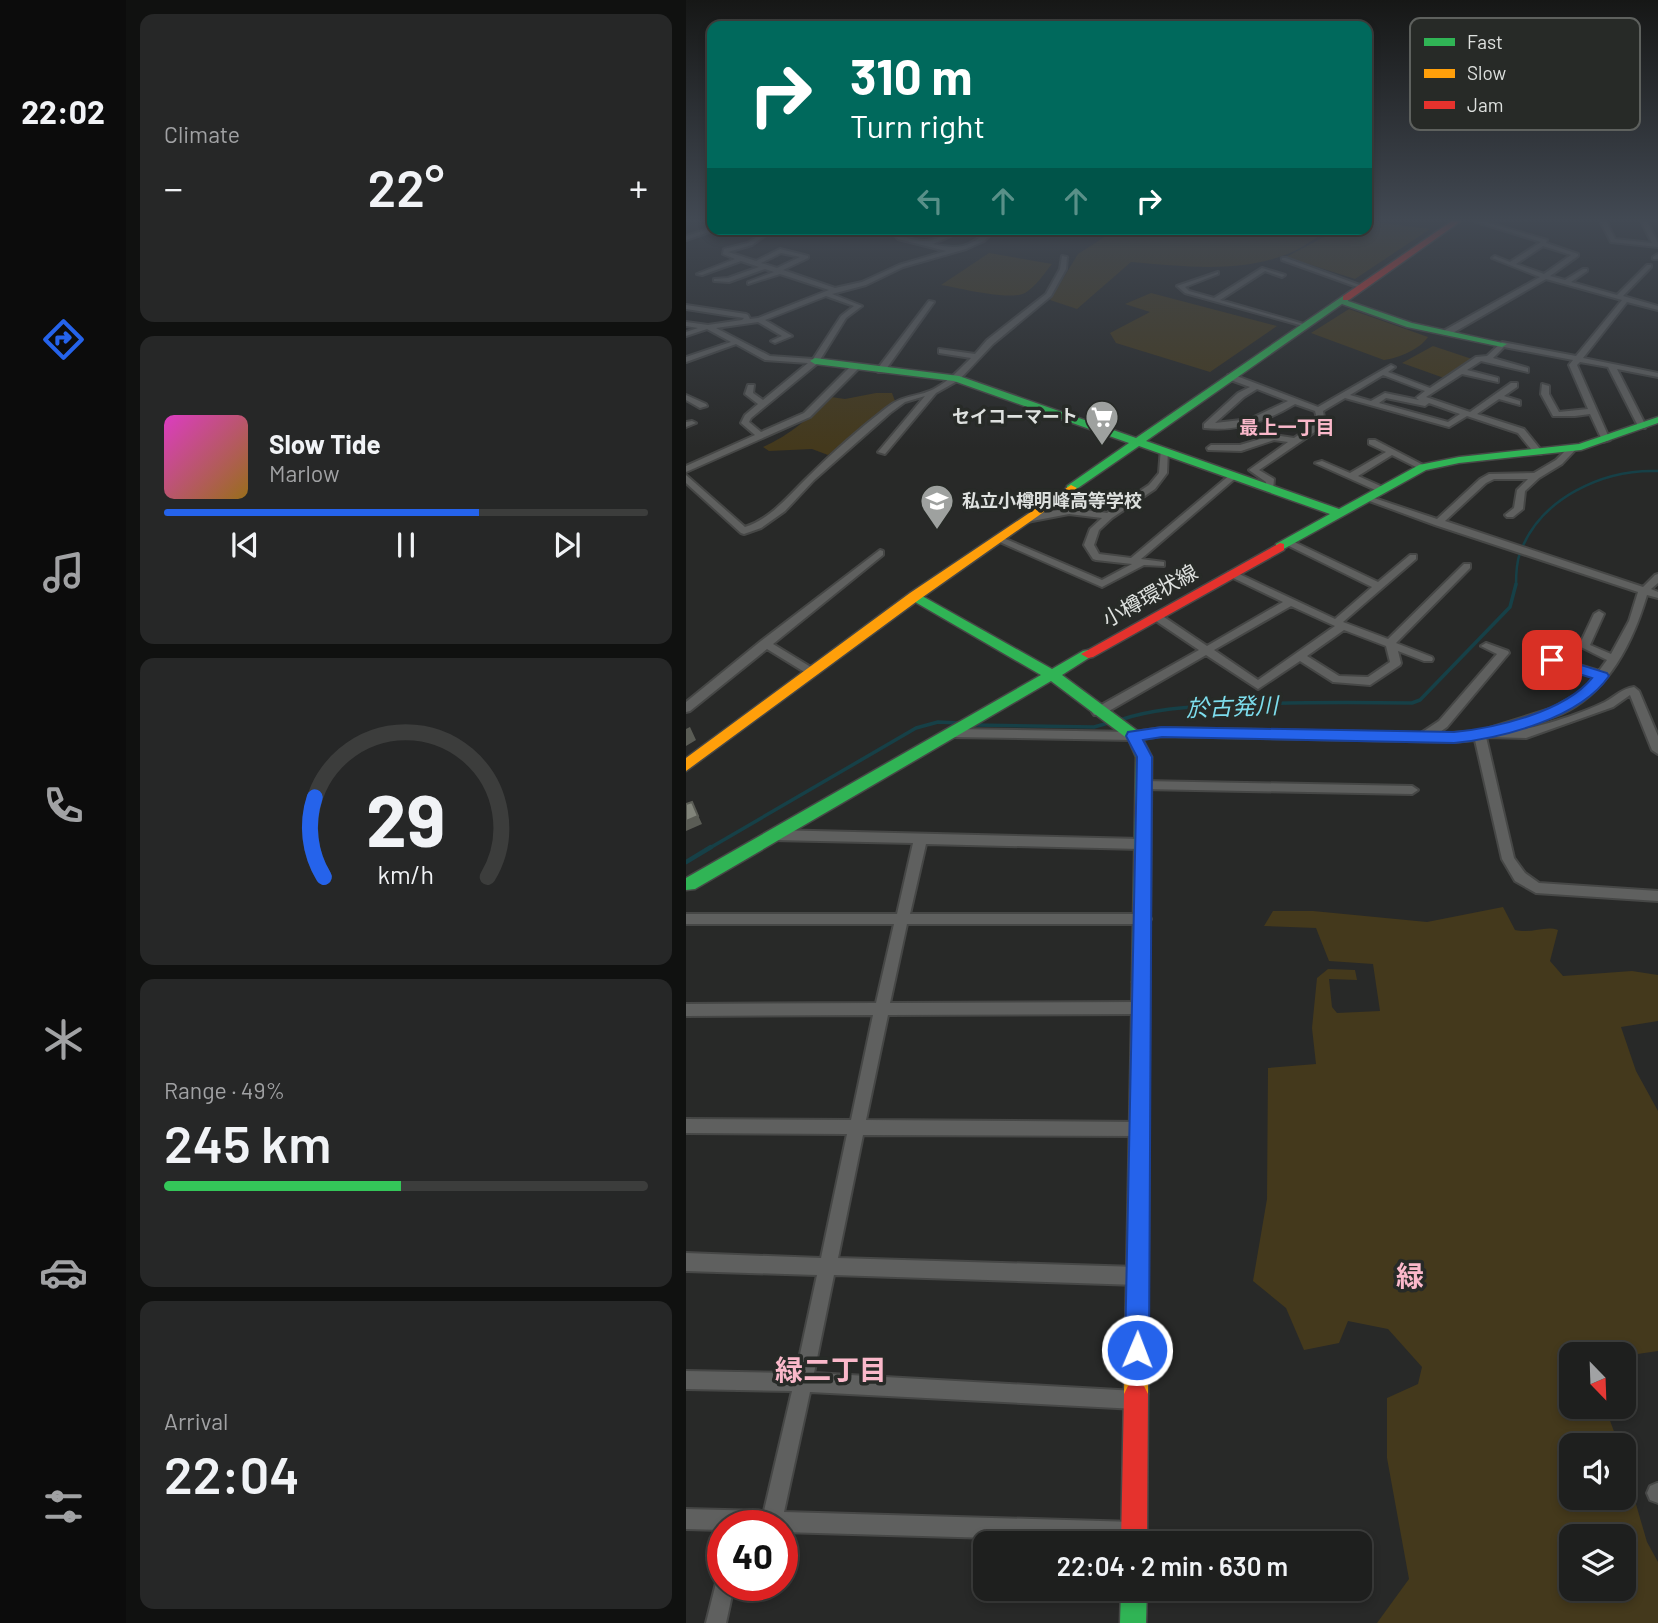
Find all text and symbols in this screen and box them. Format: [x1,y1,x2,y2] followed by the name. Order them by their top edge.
[1410,18,1640,130] legend
[1467,30,1503,53] text: Fast
[850,46,972,105] text: 310 m
[735,49,826,140] icon: right
[1467,61,1506,84] text: Slow
[21,92,105,130] text: 22:02
[1467,93,1503,116] text: Jam
[850,106,985,144] text: Turn right
[164,120,240,148] text: Climate
[368,155,444,217] text: 22°
[164,164,183,210] text: −
[629,164,648,210] text: +
[911,182,949,220] icon: left
[984,182,1022,220] icon: ahead
[1057,182,1095,220] icon: ahead
[1130,182,1168,220] icon: right
[39,315,88,364] icon: directions
[1083,398,1121,447] supermarket icon: セイコーマート
[952,405,1078,427] place label: セイコーマート
[1239,415,1335,438] district label: 最上一丁目
[269,428,381,459] text: Slow Tide
[269,459,340,487] text: Marlow
[918,482,956,531] school or university icon: 私立小樽明峰高等学校
[962,489,1142,511] place label: 私立小樽明峰高等学校
[226,526,264,564] icon: previous
[387,526,425,564] icon: pause
[548,526,586,564] icon: next
[39,548,88,597] icon: music
[1097,558,1201,631] street label: 小樽環状線
[1522,630,1582,690] pin
[1533,641,1571,679] icon: arrive
[1186,690,1281,722] water label: 於古発川
[366,775,446,863] text: 29
[39,781,88,830] icon: phone
[378,859,434,889] text: km/h
[39,1015,88,1064] icon: climate
[164,1076,285,1104] text: Range · 49%
[164,1111,331,1173] text: 245 km
[39,1248,88,1297] icon: car
[1396,1258,1424,1292] district label: 緑
[1100,1313,1174,1387] position arrow
[1559,1342,1636,1419] north arrow
[1559,1342,1636,1601] map controls
[775,1352,887,1386] district label: 緑二丁目
[164,1407,228,1435] text: Arrival
[1559,1433,1636,1510] button: sound
[164,1442,300,1504] text: 22:04
[39,1482,88,1531] icon: filters
[707,1510,798,1601] speed limit sign: 40
[1559,1524,1636,1601] button: layers
[1057,1550,1288,1581] text: 22:04 · 2 min · 630 m

